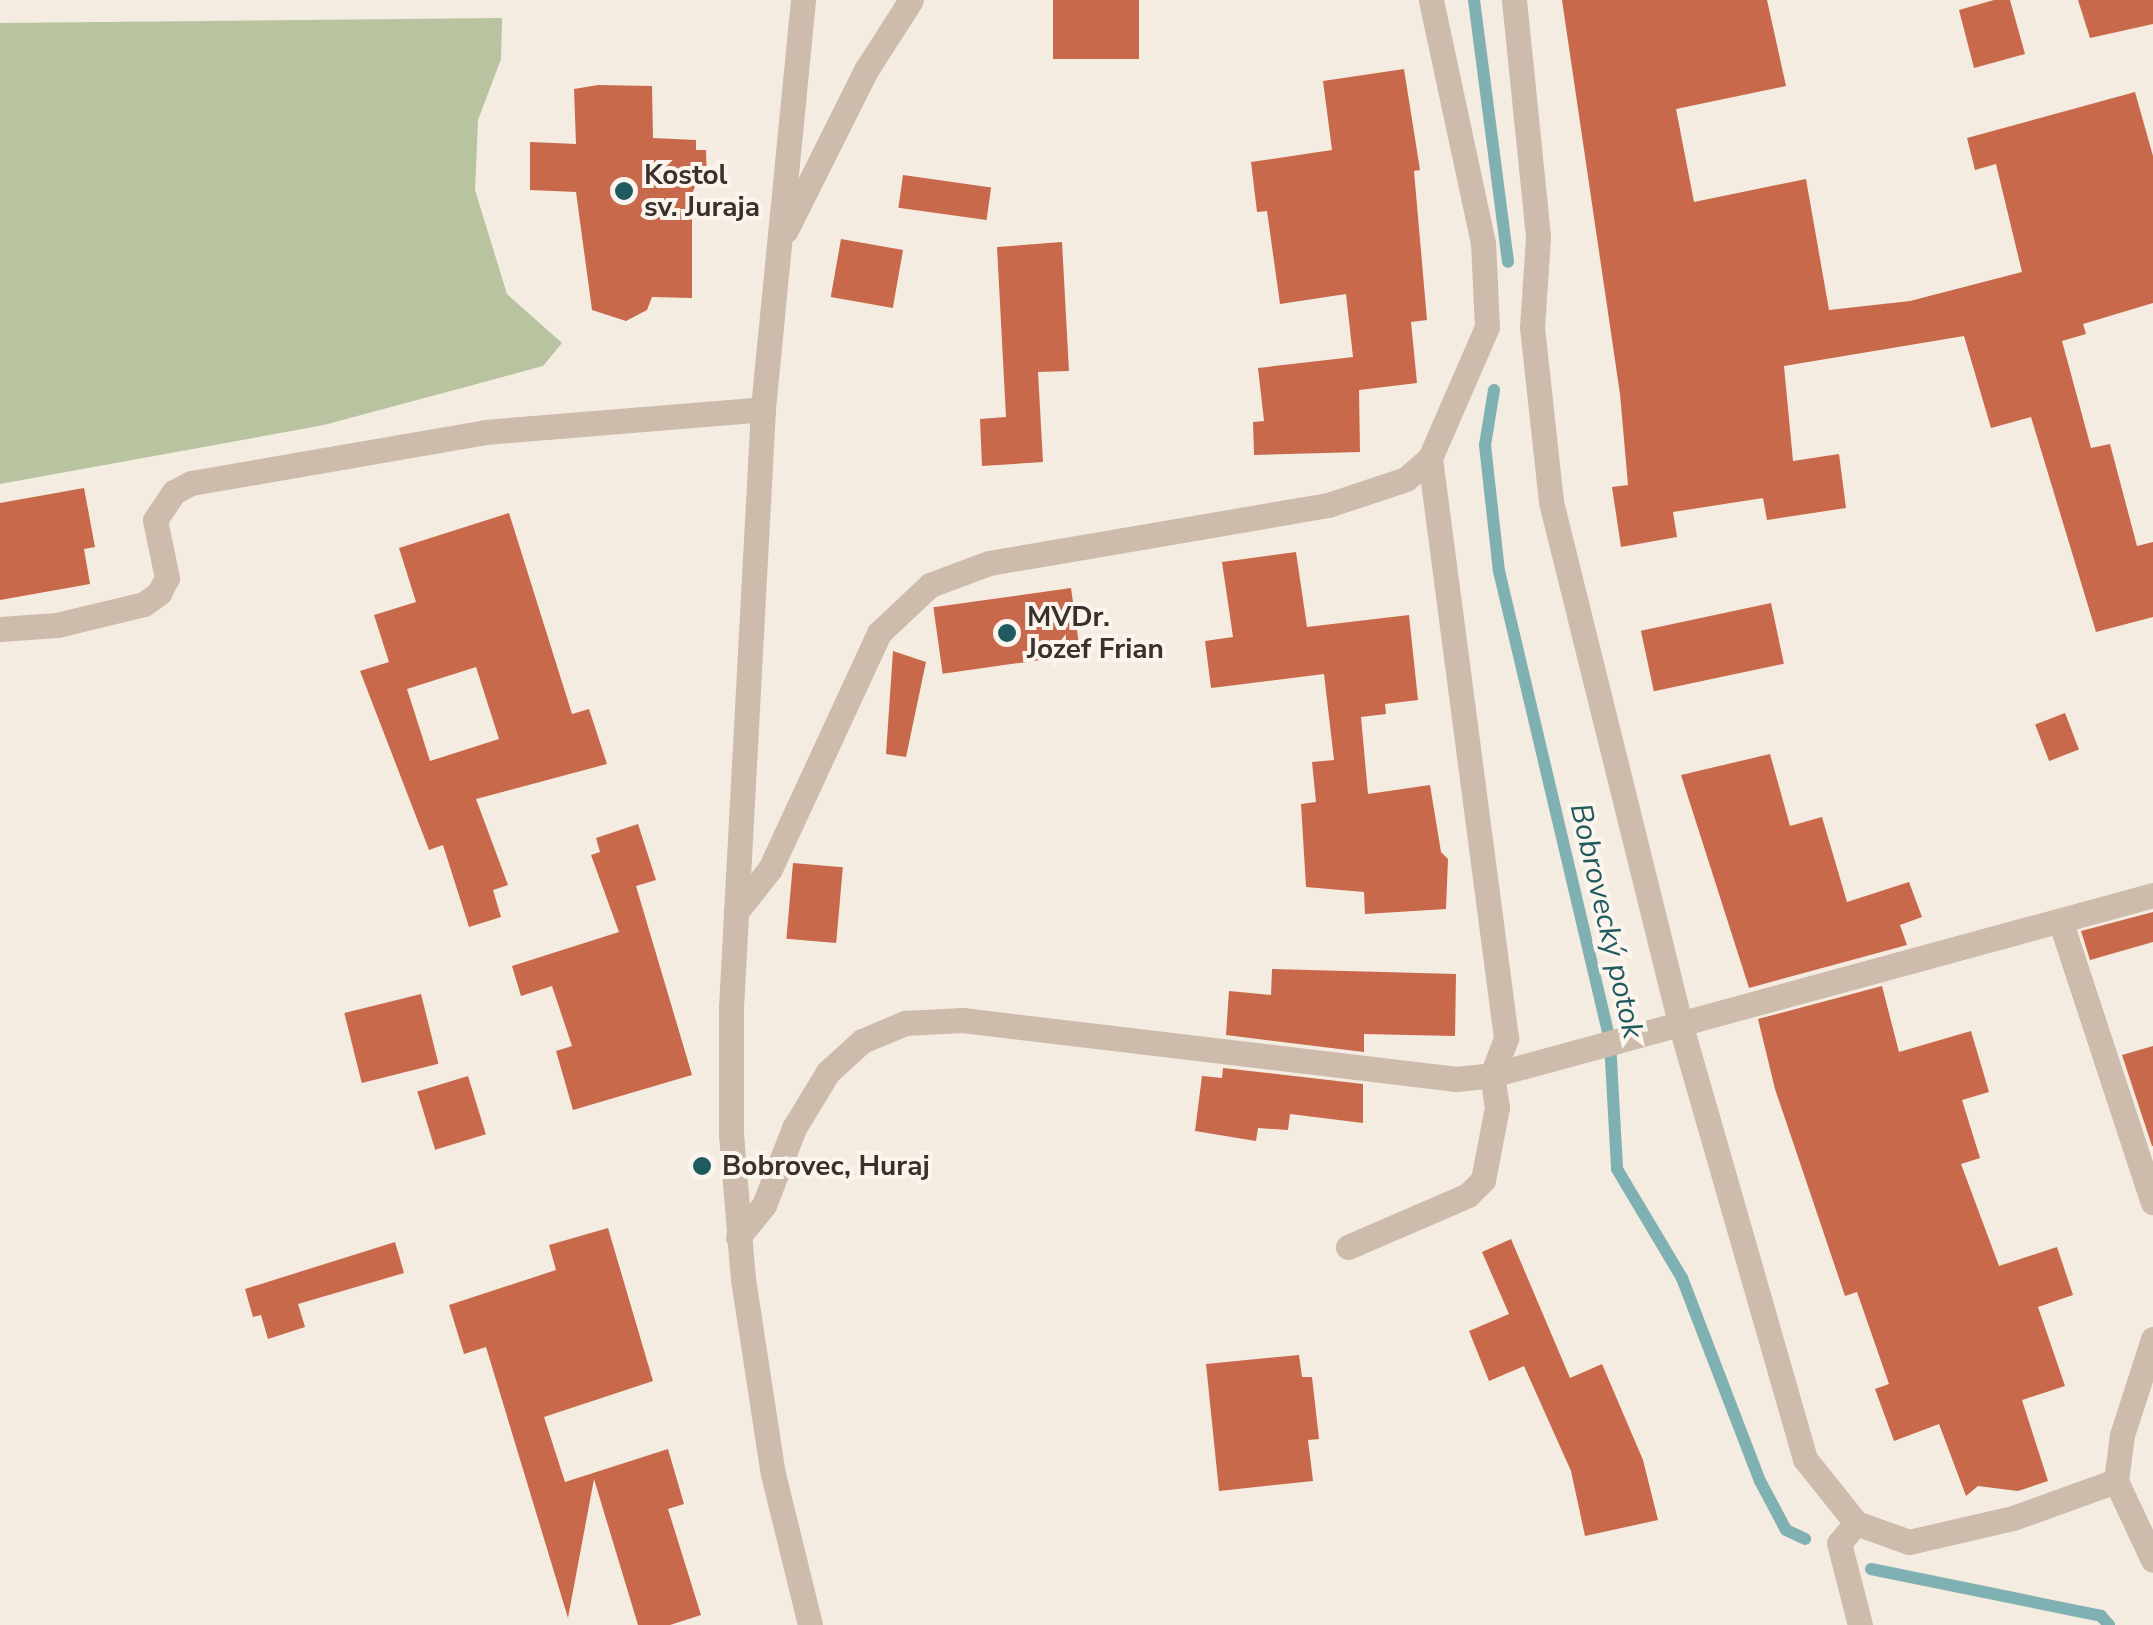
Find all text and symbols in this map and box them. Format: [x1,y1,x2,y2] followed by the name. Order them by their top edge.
[644,158,760,224] place label: Kostol sv. Juraja
[613,180,635,202] marker: Kostol sv. Juraja
[1027,600,1164,666] place label: MVDr. Jozef Frian
[996,622,1018,644] marker: MVDr. Jozef Frian
[1561,800,1651,1042] water label: Bobrovecký potok
[722,1149,930,1183] place label: Bobrovec, Huraj
[691,1155,713,1177] marker: Bobrovec, Huraj

